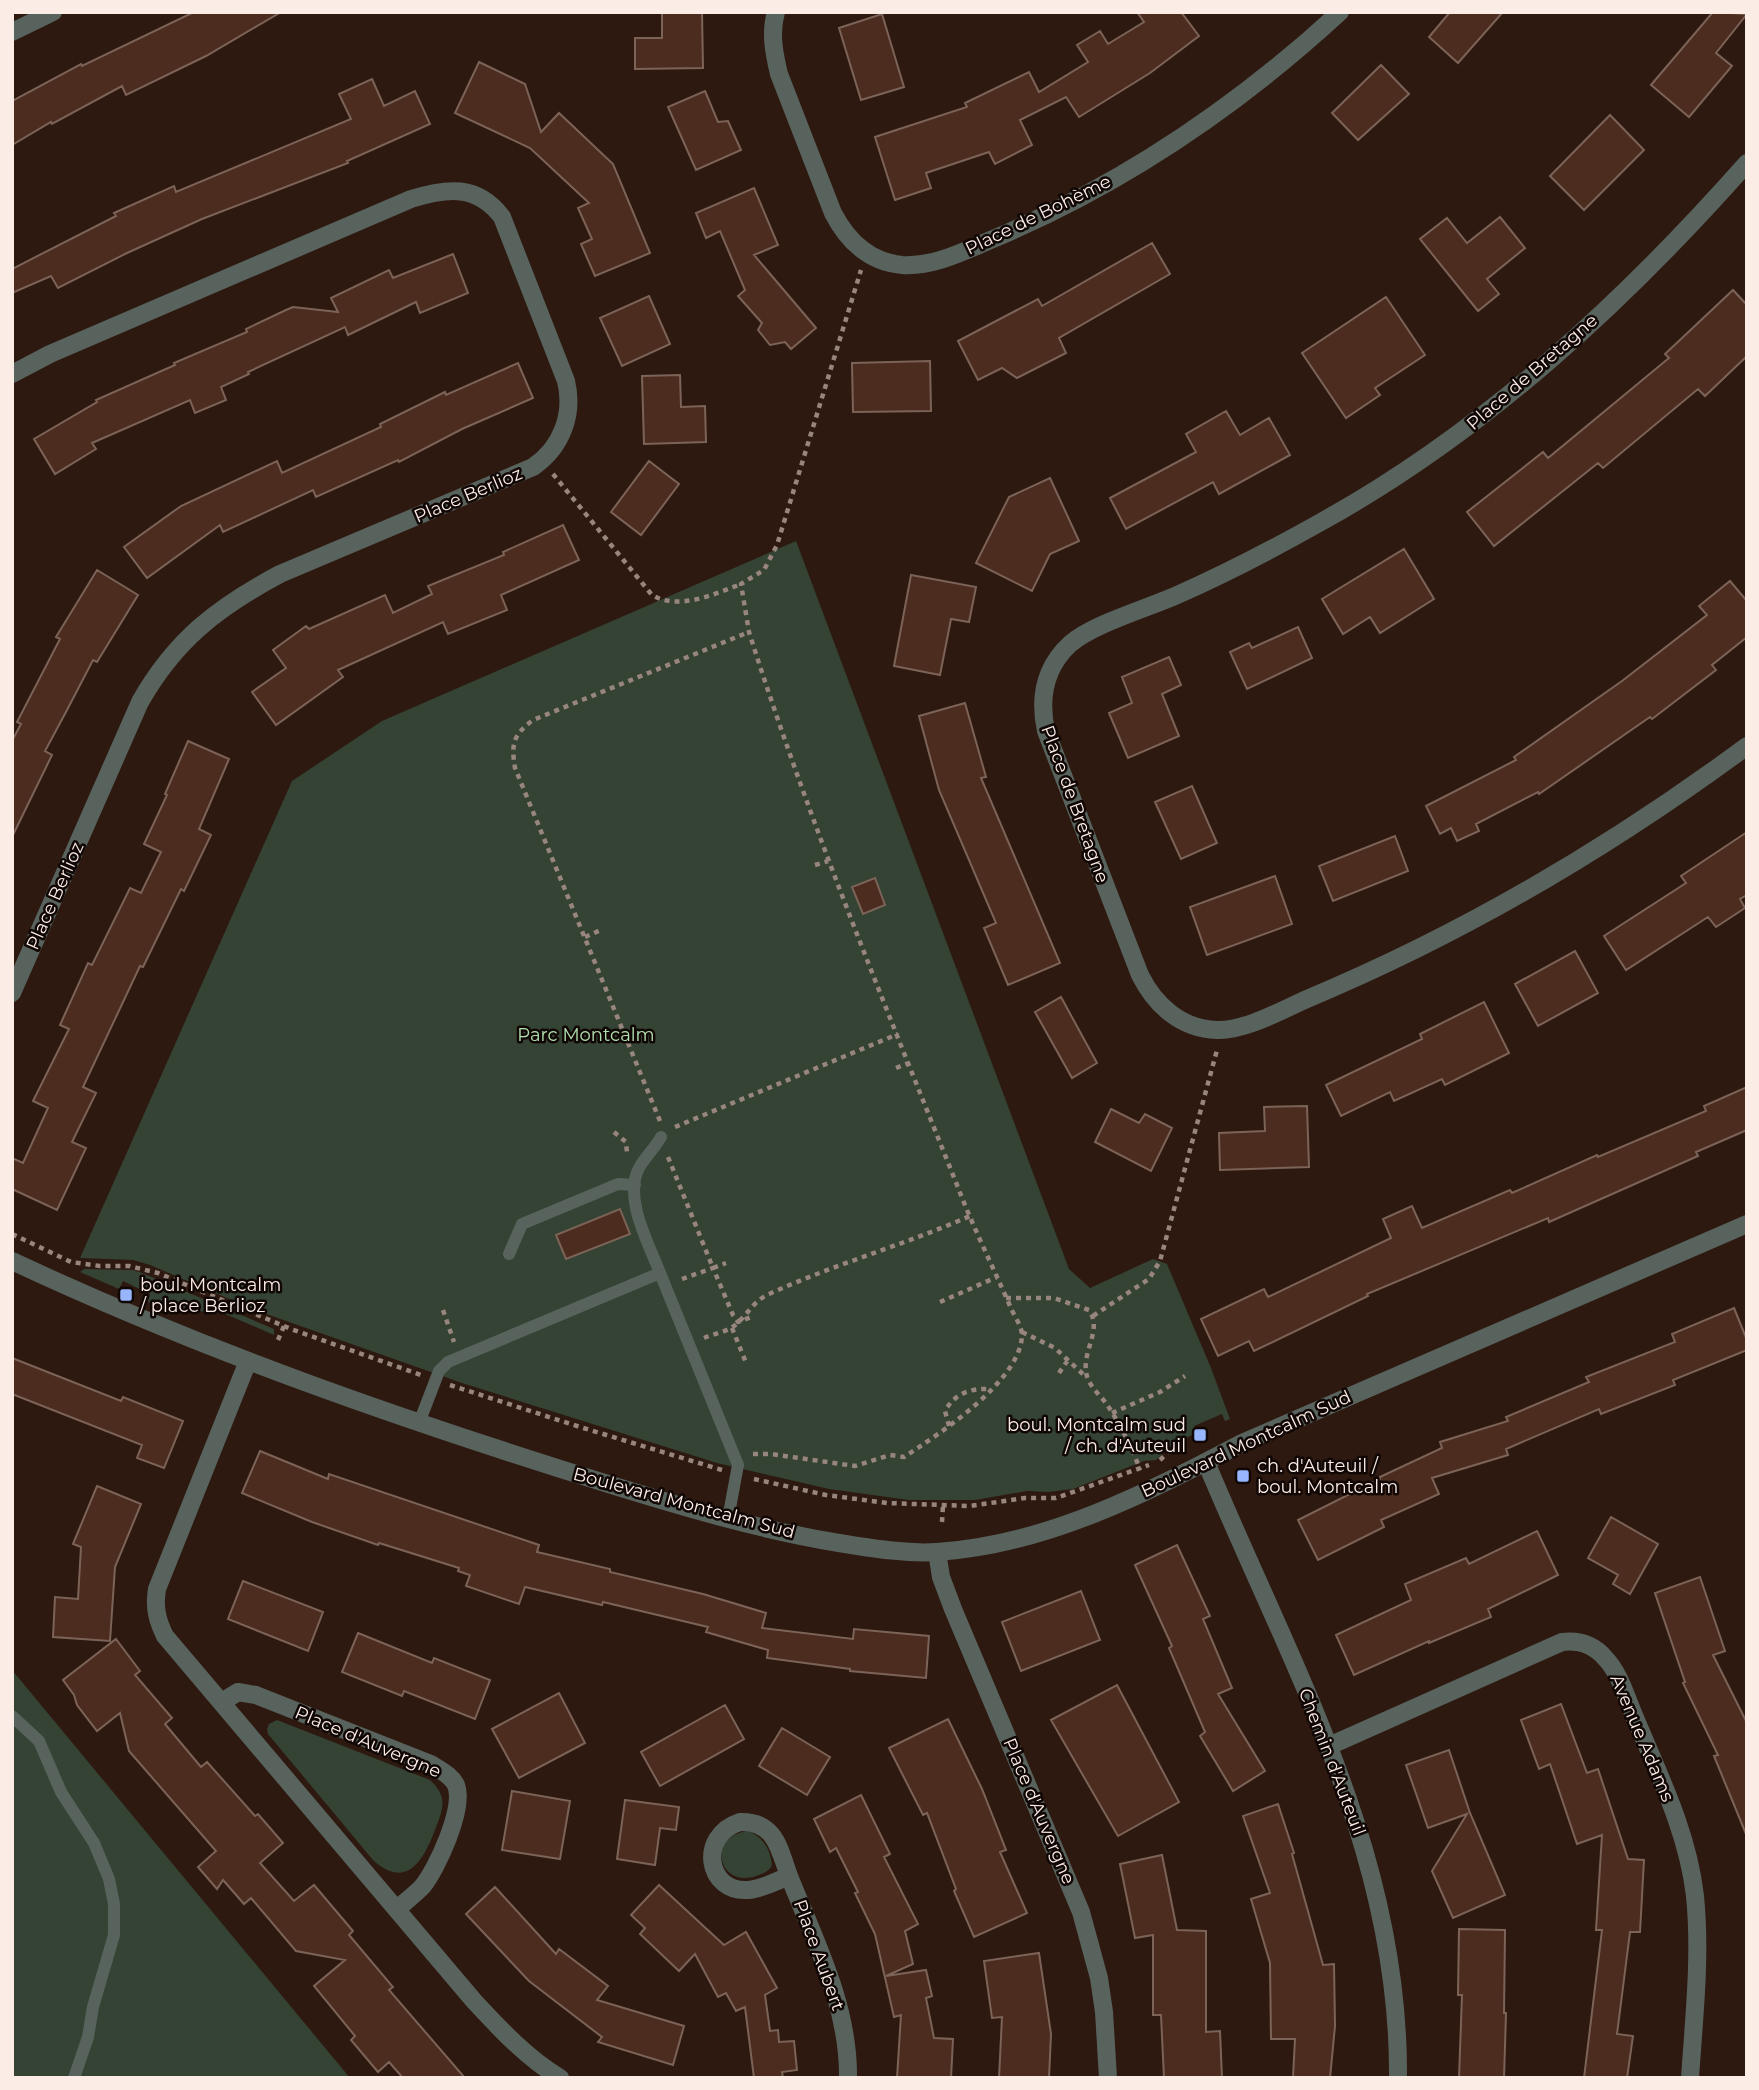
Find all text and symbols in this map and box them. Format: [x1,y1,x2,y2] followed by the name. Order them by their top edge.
[961,170,1115,260] street label: Place de Bohème
[1462,309,1602,435] street label: Place de Bretagne
[411,462,525,528] street label: Place Berlioz
[1036,722,1114,886] street label: Place de Bretagne
[21,839,89,953] street label: Place Berlioz
[517,1024,655,1046] park label: Parc Montcalm
[139,1274,281,1317] place label: boul. Montcalm / place Berlioz
[118,1287,134,1303] marker: boul. Montcalm / place Berlioz
[1138,1386,1354,1502] street label: Boulevard Montcalm Sud
[1007,1414,1186,1457] place label: boul. Montcalm sud / ch. d'Auteuil
[1192,1427,1208,1443] marker: boul. Montcalm sud / ch. d'Auteuil
[1257,1455,1398,1498] place label: ch. d'Auteuil / boul. Montcalm
[571,1463,797,1543] street label: Boulevard Montcalm Sud
[1235,1468,1251,1484] marker: ch. d'Auteuil / boul. Montcalm
[1605,1671,1679,1805] street label: Avenue Adams
[1294,1685,1370,1839] street label: Chemin d'Auteuil
[292,1701,444,1783] street label: Place d'Auvergne
[998,1735,1080,1887] street label: Place d'Auvergne
[789,1896,849,2014] street label: Place Aubert

